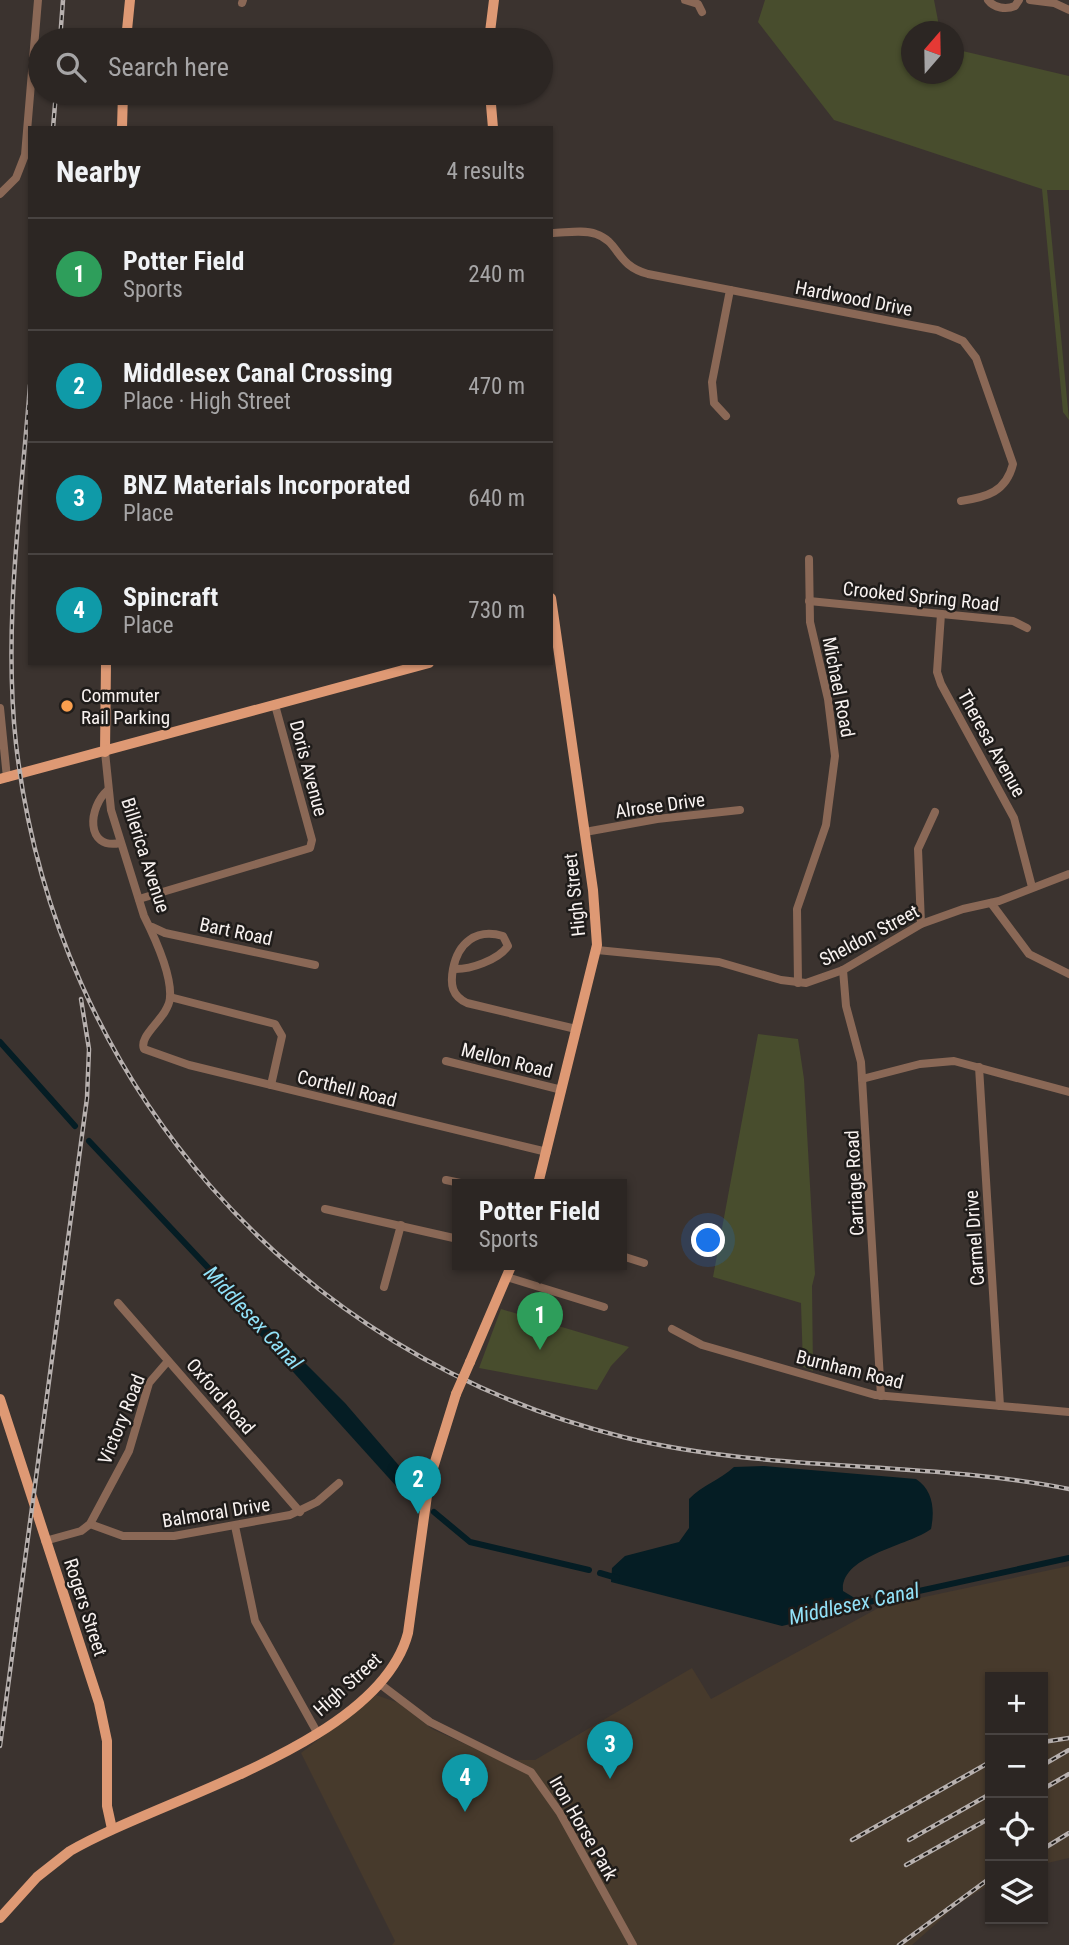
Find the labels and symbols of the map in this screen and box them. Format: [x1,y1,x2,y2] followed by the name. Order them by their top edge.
[901,21,964,84] north arrow
[793,276,915,321] street label: Hardwood Drive
[842,577,1000,616] street label: Crooked Spring Road
[818,635,859,739] street label: Michael Road
[81,684,170,729] place label: Commuter Rail Parking
[953,685,1031,801] street label: Theresa Avenue
[59,698,75,714] marker: Commuter Rail Parking
[285,718,332,819] street label: Doris Avenue
[614,788,706,823] street label: Alrose Drive
[116,795,175,916] street label: Billerica Avenue
[559,852,590,938] street label: High Street
[816,900,923,971] street label: Sheldon Street
[197,913,274,950] street label: Bart Road
[459,1038,555,1083] street label: Mellon Road
[295,1065,399,1112] street label: Corthell Road
[840,1130,869,1236] street label: Carriage Road
[960,1189,989,1286] street label: Carmel Drive
[691,1223,725,1257] your location
[199,1261,307,1375] water label: Middlesex Canal
[517,1292,563,1350] pin: 1
[794,1345,906,1394] street label: Burnham Road
[181,1354,260,1439] street label: Oxford Road
[93,1371,150,1468] street label: Victory Road
[395,1456,441,1514] pin: 2
[161,1493,272,1532] street label: Balmoral Drive
[59,1555,112,1659] street label: Rogers Street
[787,1578,922,1630] water label: Middlesex Canal
[309,1648,386,1721] street label: High Street
[587,1721,633,1779] pin: 3
[442,1754,488,1812] pin: 4
[545,1772,623,1885] street label: Iron Horse Park

